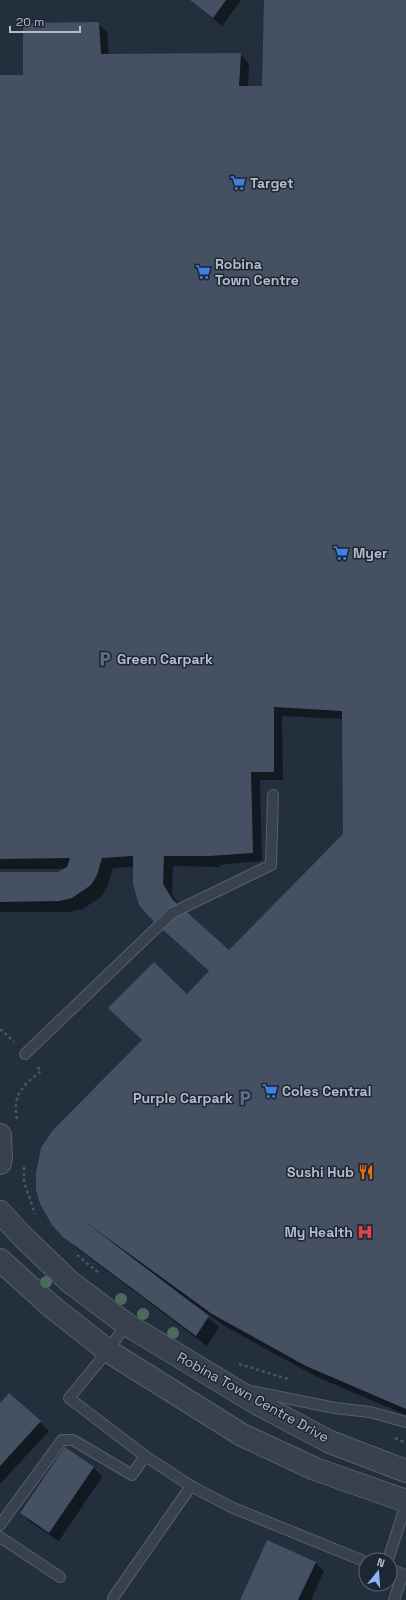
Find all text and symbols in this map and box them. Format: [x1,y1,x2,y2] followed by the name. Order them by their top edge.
[10,8,80,34] scale bar
[16,14,44,30] text: 20 m
[229,174,247,192] supermarket icon: Target
[250,174,294,192] place label: Target
[215,255,299,289] place label: Robina Town Centre
[194,263,212,281] supermarket icon: Robina Town Centre
[332,544,350,562] supermarket icon: Myer
[353,544,388,562] place label: Myer
[96,650,114,668] parking icon: Green Carpark
[117,650,213,668] place label: Green Carpark
[261,1082,279,1100] supermarket icon: Coles Central
[282,1082,371,1100] place label: Coles Central
[133,1089,233,1107] place label: Purple Carpark
[236,1089,254,1107] parking icon: Purple Carpark
[287,1163,354,1181] place label: Sushi Hub
[357,1163,375,1181] restaurant icon: Sushi Hub
[284,1223,353,1241] place label: My Health
[356,1223,374,1241] hospital icon: My Health
[174,1348,332,1446] street label: Robina Town Centre Drive
[358,1552,398,1592] north arrow
[375,1555,386,1570] text: N

